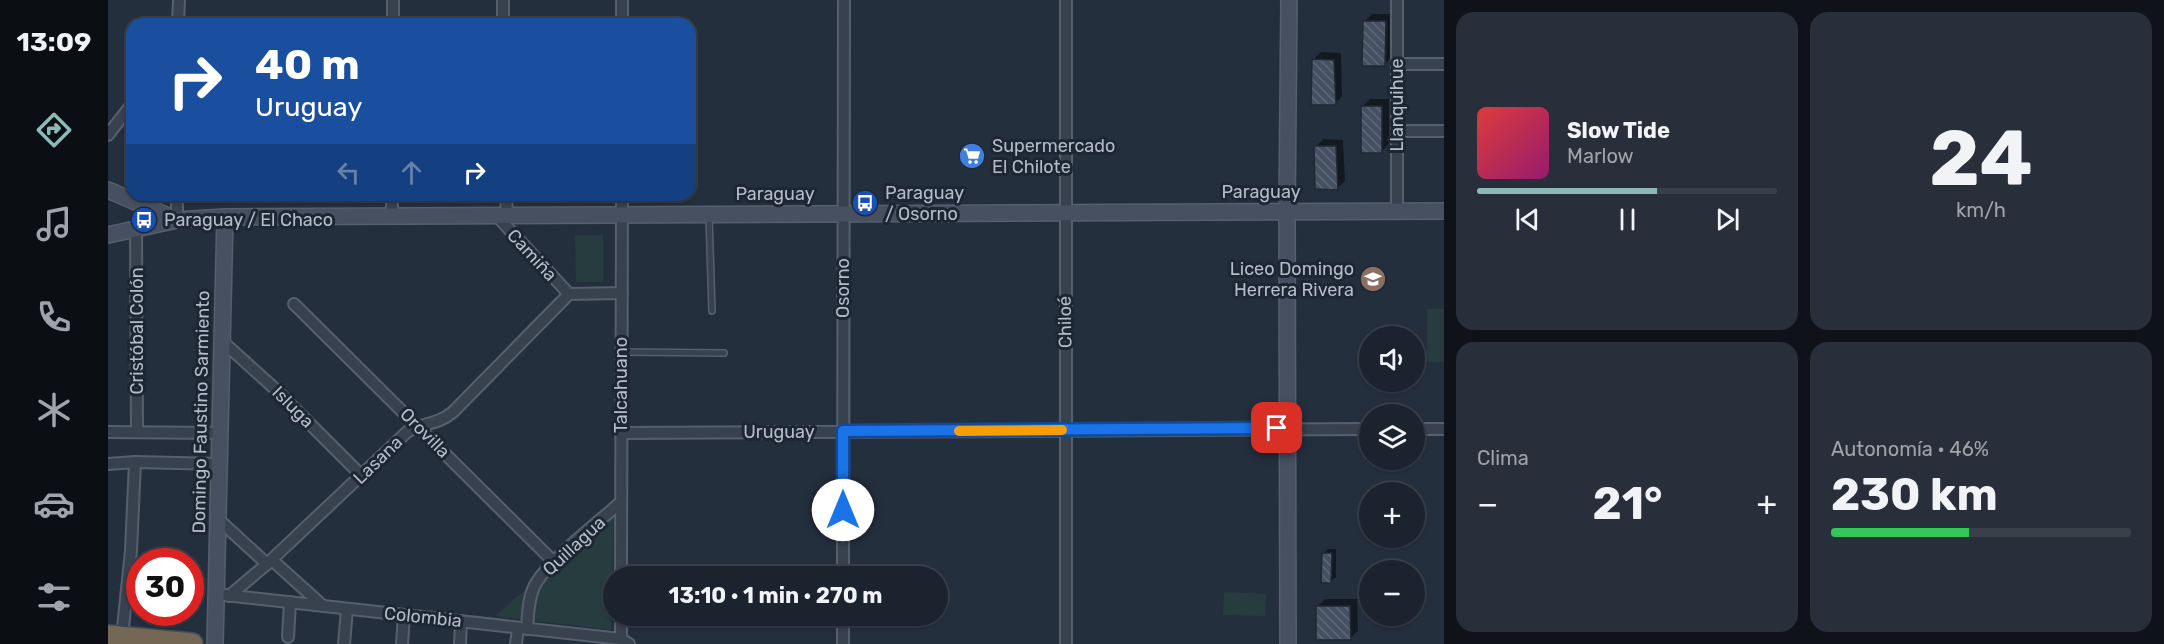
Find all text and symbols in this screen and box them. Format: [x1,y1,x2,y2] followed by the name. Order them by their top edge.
[17,26,91,58] text: 13:09
[255,40,360,90] text: 40 m
[156,42,234,120] icon: right
[1386,58,1408,152] street label: Llanquihue
[255,91,362,123] text: Uruguay
[33,109,75,151] icon: directions
[1929,112,2033,205] text: 24
[1567,117,1670,144] text: Slow Tide
[992,135,1115,178] place label: Supermercado El Chilote
[957,141,987,171] supermarket icon: Supermercado El Chilote
[1567,144,1634,168] text: Marlow
[332,156,365,189] icon: left
[395,156,428,189] icon: ahead
[458,156,491,189] icon: right
[1221,181,1301,203] street label: Paraguay
[885,182,964,225] place label: Paraguay / Osorno
[735,183,815,205] street label: Paraguay
[850,188,880,218] bus stop icon: Paraguay / Osorno
[1956,198,2006,222] text: km/h
[33,203,75,245] icon: music
[1511,203,1544,236] icon: previous
[1611,203,1644,236] icon: pause
[1711,203,1744,236] icon: next
[129,205,159,235] bus stop icon: Paraguay / El Chaco
[164,209,333,231] place label: Paraguay / El Chaco
[502,224,562,286] street label: Camiña
[832,258,854,318] street label: Osorno
[1230,258,1354,301] place label: Liceo Domingo Herrera Rivera
[1358,264,1388,294] school or university icon: Liceo Domingo Herrera Rivera
[126,267,148,395] street label: Cristóbal Colón
[188,290,214,534] street label: Domingo Faustino Sarmiento
[33,296,75,338] icon: phone
[1054,296,1076,348] street label: Chiloé
[1359,326,1425,626] map controls
[1359,326,1425,392] button: sound
[610,337,632,433] street label: Talcahuano
[268,382,318,432] street label: Isluga
[33,389,75,431] icon: climate
[1251,402,1302,453] pin
[395,403,455,463] street label: Orovilla
[1359,404,1425,470] button: layers
[1260,411,1293,444] icon: arrive
[743,421,815,443] street label: Uruguay
[349,431,407,489] street label: Lasana
[1831,437,1989,461] text: Autonomía · 46%
[1477,446,1529,470] text: Clima
[1831,468,1998,521] text: 230 km
[1592,477,1663,530] text: 21°
[811,478,875,542] position arrow
[1359,482,1425,548] button: +
[33,483,75,525] icon: car
[1477,484,1498,523] text: −
[1756,484,1777,523] text: +
[538,511,610,581] street label: Quillagua
[126,548,204,626] speed limit sign: 30
[1359,560,1425,626] button: −
[33,576,75,618] icon: filters
[669,582,882,609] text: 13:10 · 1 min · 270 m
[383,602,463,632] street label: Colombia

